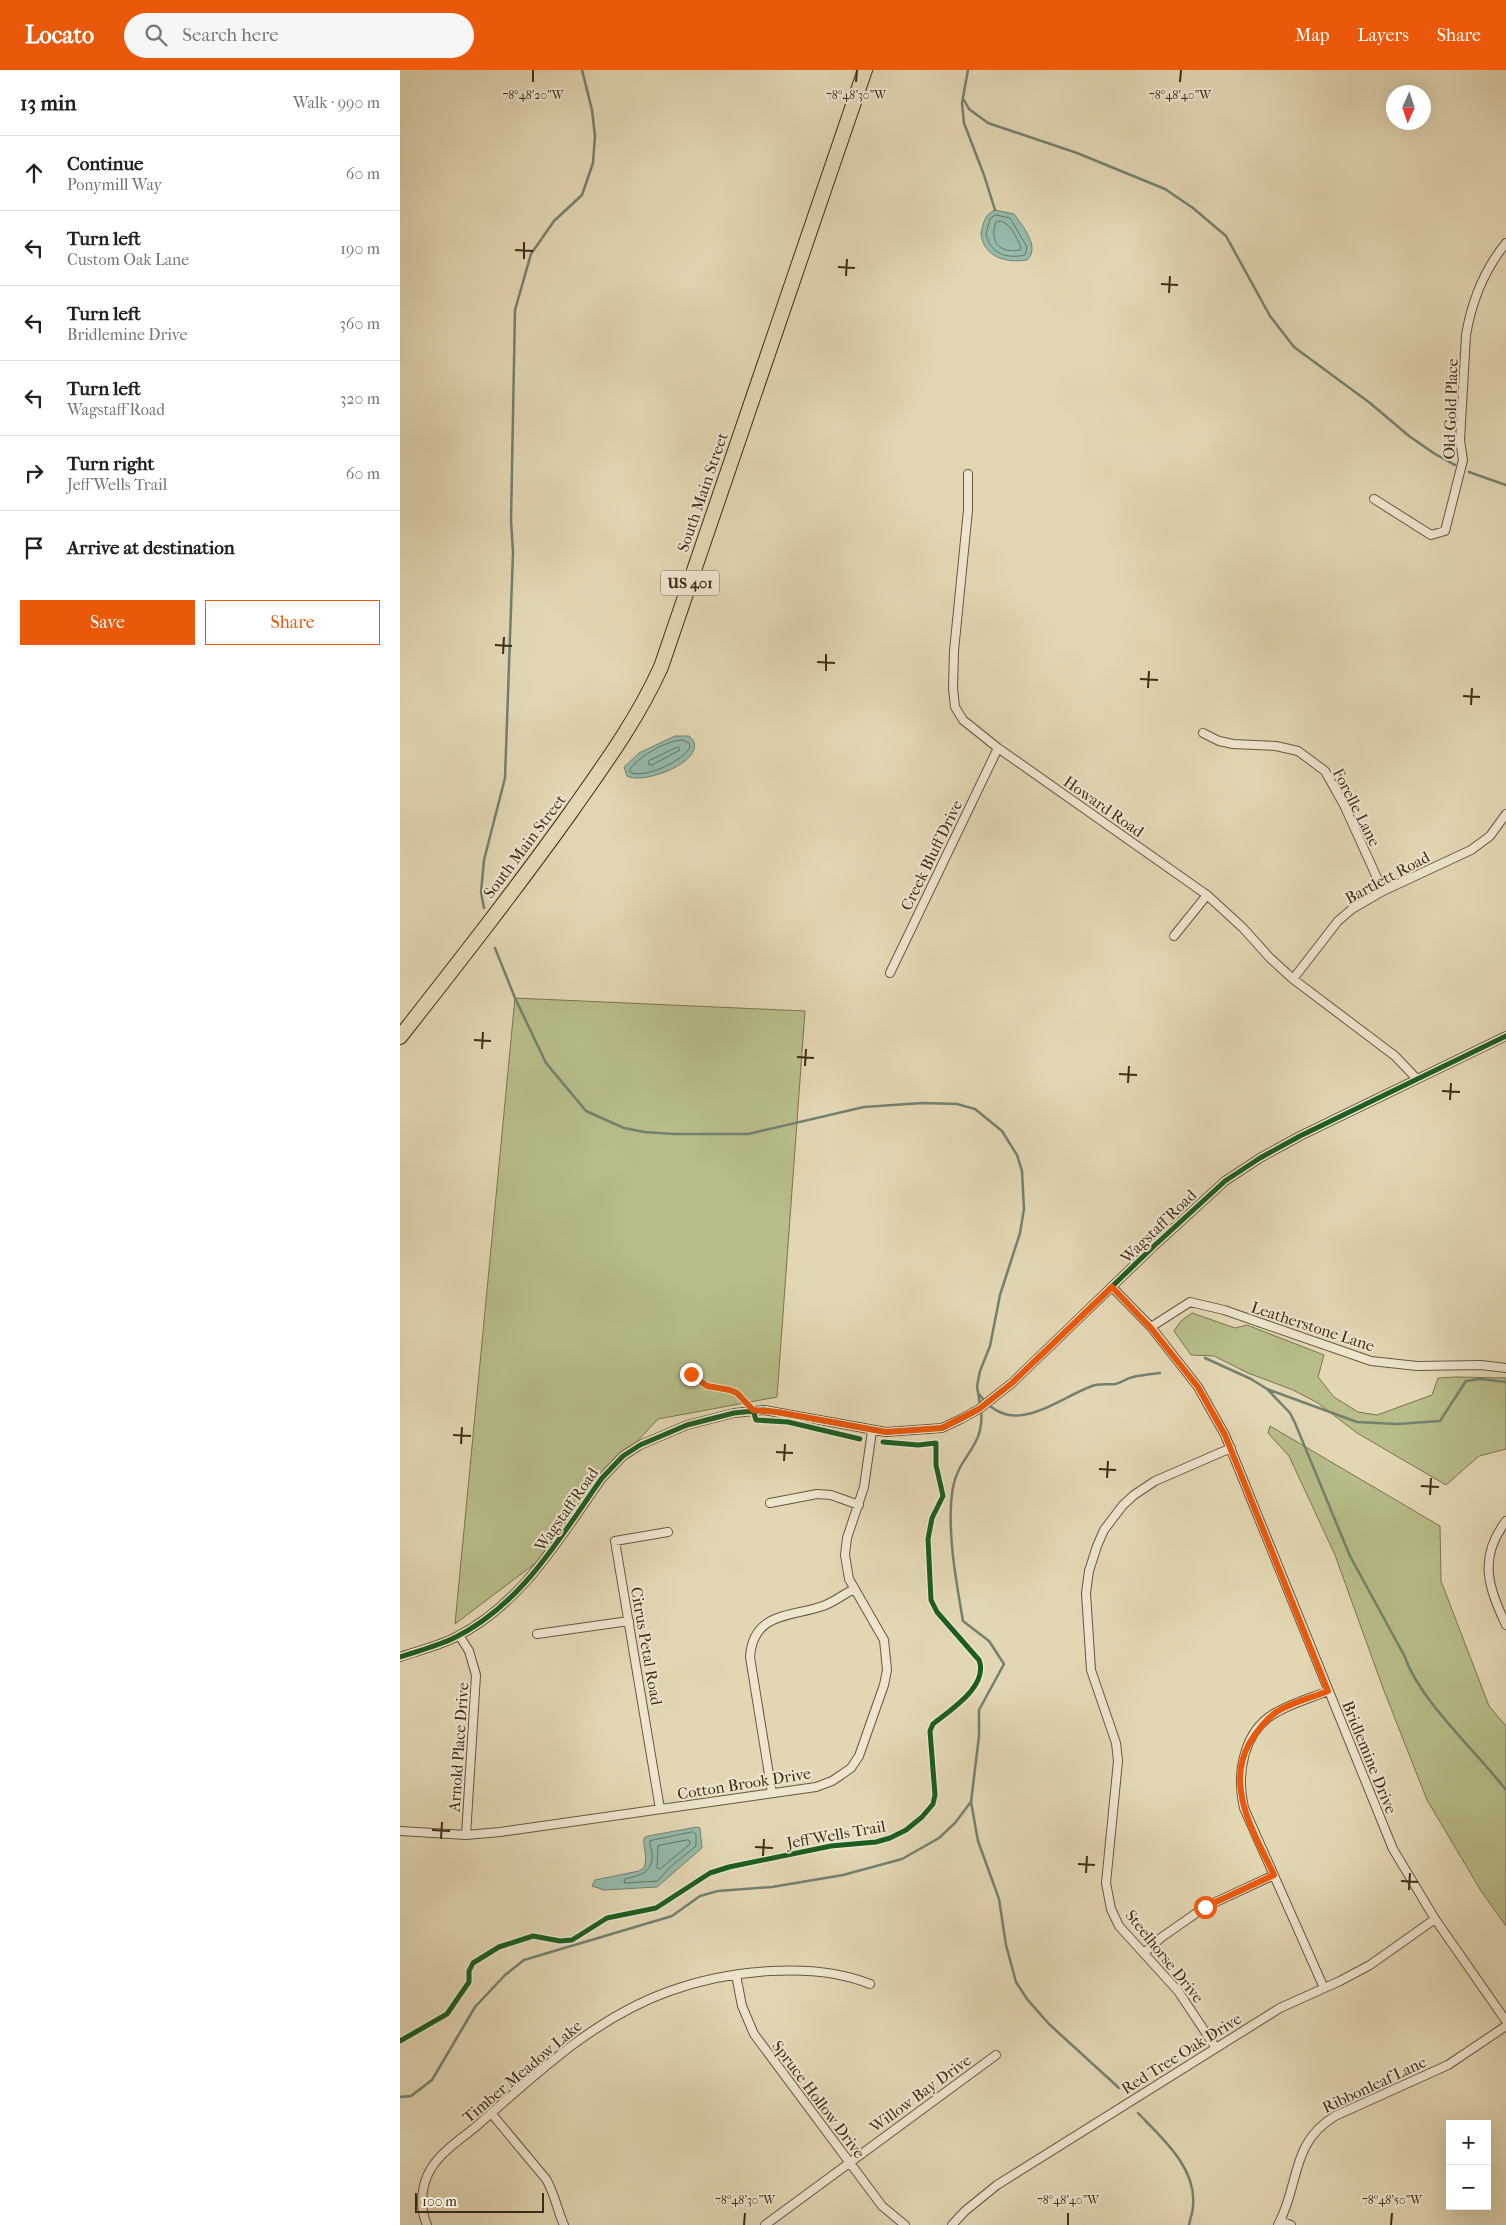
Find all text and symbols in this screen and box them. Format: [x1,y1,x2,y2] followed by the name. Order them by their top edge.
[124,13,474,58] search box
[25,21,94,49] text: Locato
[142,21,170,49] icon: search
[182,24,279,46] text: Search here
[1295,25,1329,46] text: Map
[1357,25,1409,46] text: Layers
[1437,25,1481,46] text: Share
[1386,85,1431,130] north arrow
[502,88,565,102] text: 78°48'20"W
[826,88,887,102] text: 78°48'30"W
[1149,88,1212,102] text: 78°48'40"W
[20,91,76,115] text: 13 min
[293,93,380,112] text: Walk · 990 m
[67,153,143,175] text: Continue
[20,159,48,187] icon: ahead
[346,164,380,183] text: 60 m
[67,175,162,194] text: Ponymill Way
[67,228,141,250] text: Turn left
[20,234,48,262] icon: left
[340,239,380,258] text: 190 m
[67,250,189,269] text: Custom Oak Lane
[67,303,141,325] text: Turn left
[20,309,48,337] icon: left
[339,314,380,333] text: 360 m
[67,325,187,344] text: Bridlemine Drive
[1439,358,1462,460] street label: Old Gold Place
[67,378,141,400] text: Turn left
[20,384,48,412] icon: left
[340,389,380,408] text: 320 m
[67,400,165,419] text: Wagstaff Road
[673,430,732,554] street label: South Main Street
[67,453,154,475] text: Turn right
[20,459,48,487] icon: right
[346,464,380,483] text: 60 m
[67,475,167,494] text: Jeff Wells Trail
[20,534,48,562] icon: arrive
[67,537,235,559] text: Arrive at destination
[661,570,719,596] road number: US 401
[20,600,195,645] button: Save
[205,600,380,645] button: Share
[1329,765,1384,850] street label: Forelle Lane
[1060,772,1148,841] street label: Howard Road
[479,790,570,902] street label: South Main Street
[896,797,966,914] street label: Creek Bluff Drive
[1342,847,1433,908] street label: Bartlett Road
[1116,1185,1200,1268] street label: Wagstaff Road
[1249,1298,1377,1355] street label: Leatherstone Lane
[680,1363,703,1386] route end
[530,1463,602,1556] street label: Wagstaff Road
[627,1585,666,1707] street label: Citrus Petal Road
[444,1682,473,1813] street label: Arnold Place Drive
[1338,1698,1401,1817] street label: Bridlemine Drive
[676,1764,812,1803] street label: Cotton Brook Drive
[783,1816,888,1853] street label: Jeff Wells Trail
[1194,1896,1217,1919] route start
[1121,1906,1208,2007] street label: Steelhorse Drive
[1118,2009,1245,2098] street label: Red Tree Oak Drive
[459,2016,586,2127] street label: Timber Meadow Lake
[768,2037,869,2162] street label: Spruce Hollow Drive
[865,2050,975,2137] street label: Willow Bay Drive
[1319,2052,1429,2117] street label: Ribbonleaf Lane
[1446,2120,1491,2210] map controls
[1446,2120,1491,2165] button: +
[1446,2165,1491,2210] button: −
[415,2190,544,2213] scale bar
[422,2193,457,2210] text: 100 m
[715,2193,776,2207] text: 78°48'30"W
[1037,2193,1100,2207] text: 78°48'40"W
[1362,2193,1423,2207] text: 78°48'50"W

